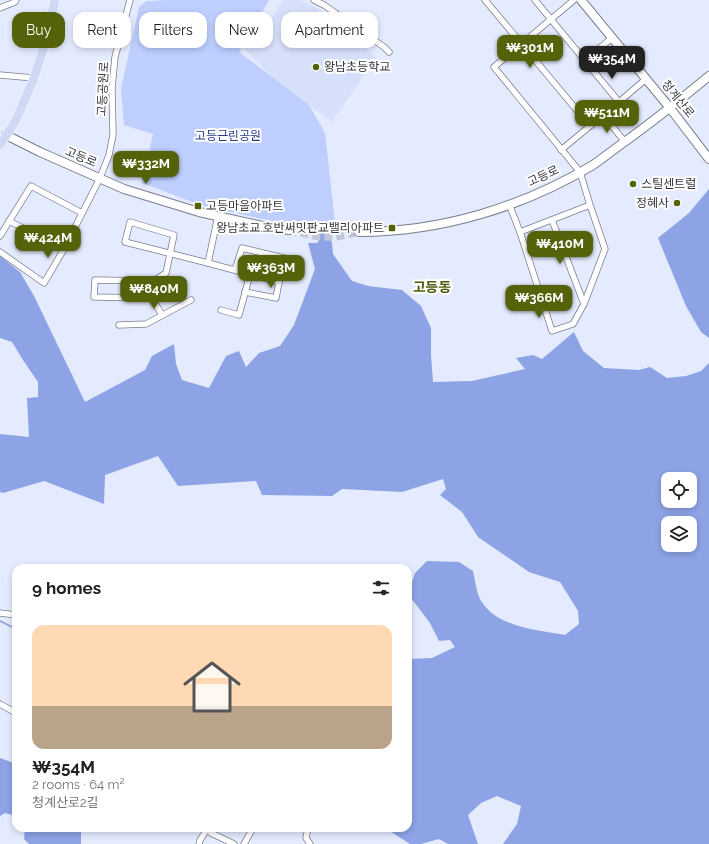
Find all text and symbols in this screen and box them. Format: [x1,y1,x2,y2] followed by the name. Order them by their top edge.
[12,12,65,48] chip: Buy
[73,12,131,48] chip: Rent
[139,12,207,48] chip: Filters
[215,12,273,48] chip: New
[281,12,378,48] chip: Apartment
[502,35,558,69] pin: ₩301M
[506,40,554,55] text: ₩301M
[584,46,640,80] pin: ₩354M
[588,51,636,66] text: ₩354M
[324,60,390,74] place label: 왕남초등학교
[95,61,111,117] street label: 고등공원로
[311,62,321,72] marker: 왕남초등학교
[659,77,697,121] street label: 청계산로
[579,100,635,134] pin: ₩511M
[584,105,630,120] text: ₩511M
[195,129,261,143] park label: 고등근린공원
[63,144,99,170] street label: 고등로
[118,151,174,185] pin: ₩332M
[122,156,170,171] text: ₩332M
[525,163,561,189] street label: 고등로
[641,177,696,191] place label: 스틸센트럴
[628,179,638,189] marker: 스틸센트럴
[636,196,669,210] place label: 정혜사
[672,198,682,208] marker: 정혜사
[206,199,283,213] place label: 고등마을아파트
[193,201,203,211] marker: 고등마을아파트
[216,221,384,235] place label: 왕남초교.호반써밋판교밸리아파트
[387,223,397,233] marker: 왕남초교.호반써밋판교밸리아파트
[20,225,76,259] pin: ₩424M
[24,230,72,245] text: ₩424M
[532,231,588,265] pin: ₩410M
[536,236,584,251] text: ₩410M
[243,255,299,289] pin: ₩363M
[247,260,295,275] text: ₩363M
[126,276,182,310] pin: ₩840M
[413,279,451,295] district label: 고등동
[129,281,179,296] text: ₩840M
[511,285,567,319] pin: ₩366M
[514,290,564,305] text: ₩366M
[661,472,697,552] map controls
[661,472,697,508] button: locate
[661,516,697,552] button: layers
[370,577,392,599] icon: filters
[32,578,101,598] text: 9 homes
[176,651,248,723] icon: home
[32,757,95,777] text: ₩354M
[32,777,124,792] text: 2 rooms · 64 m²
[32,795,99,810] text: 청계산로2길

